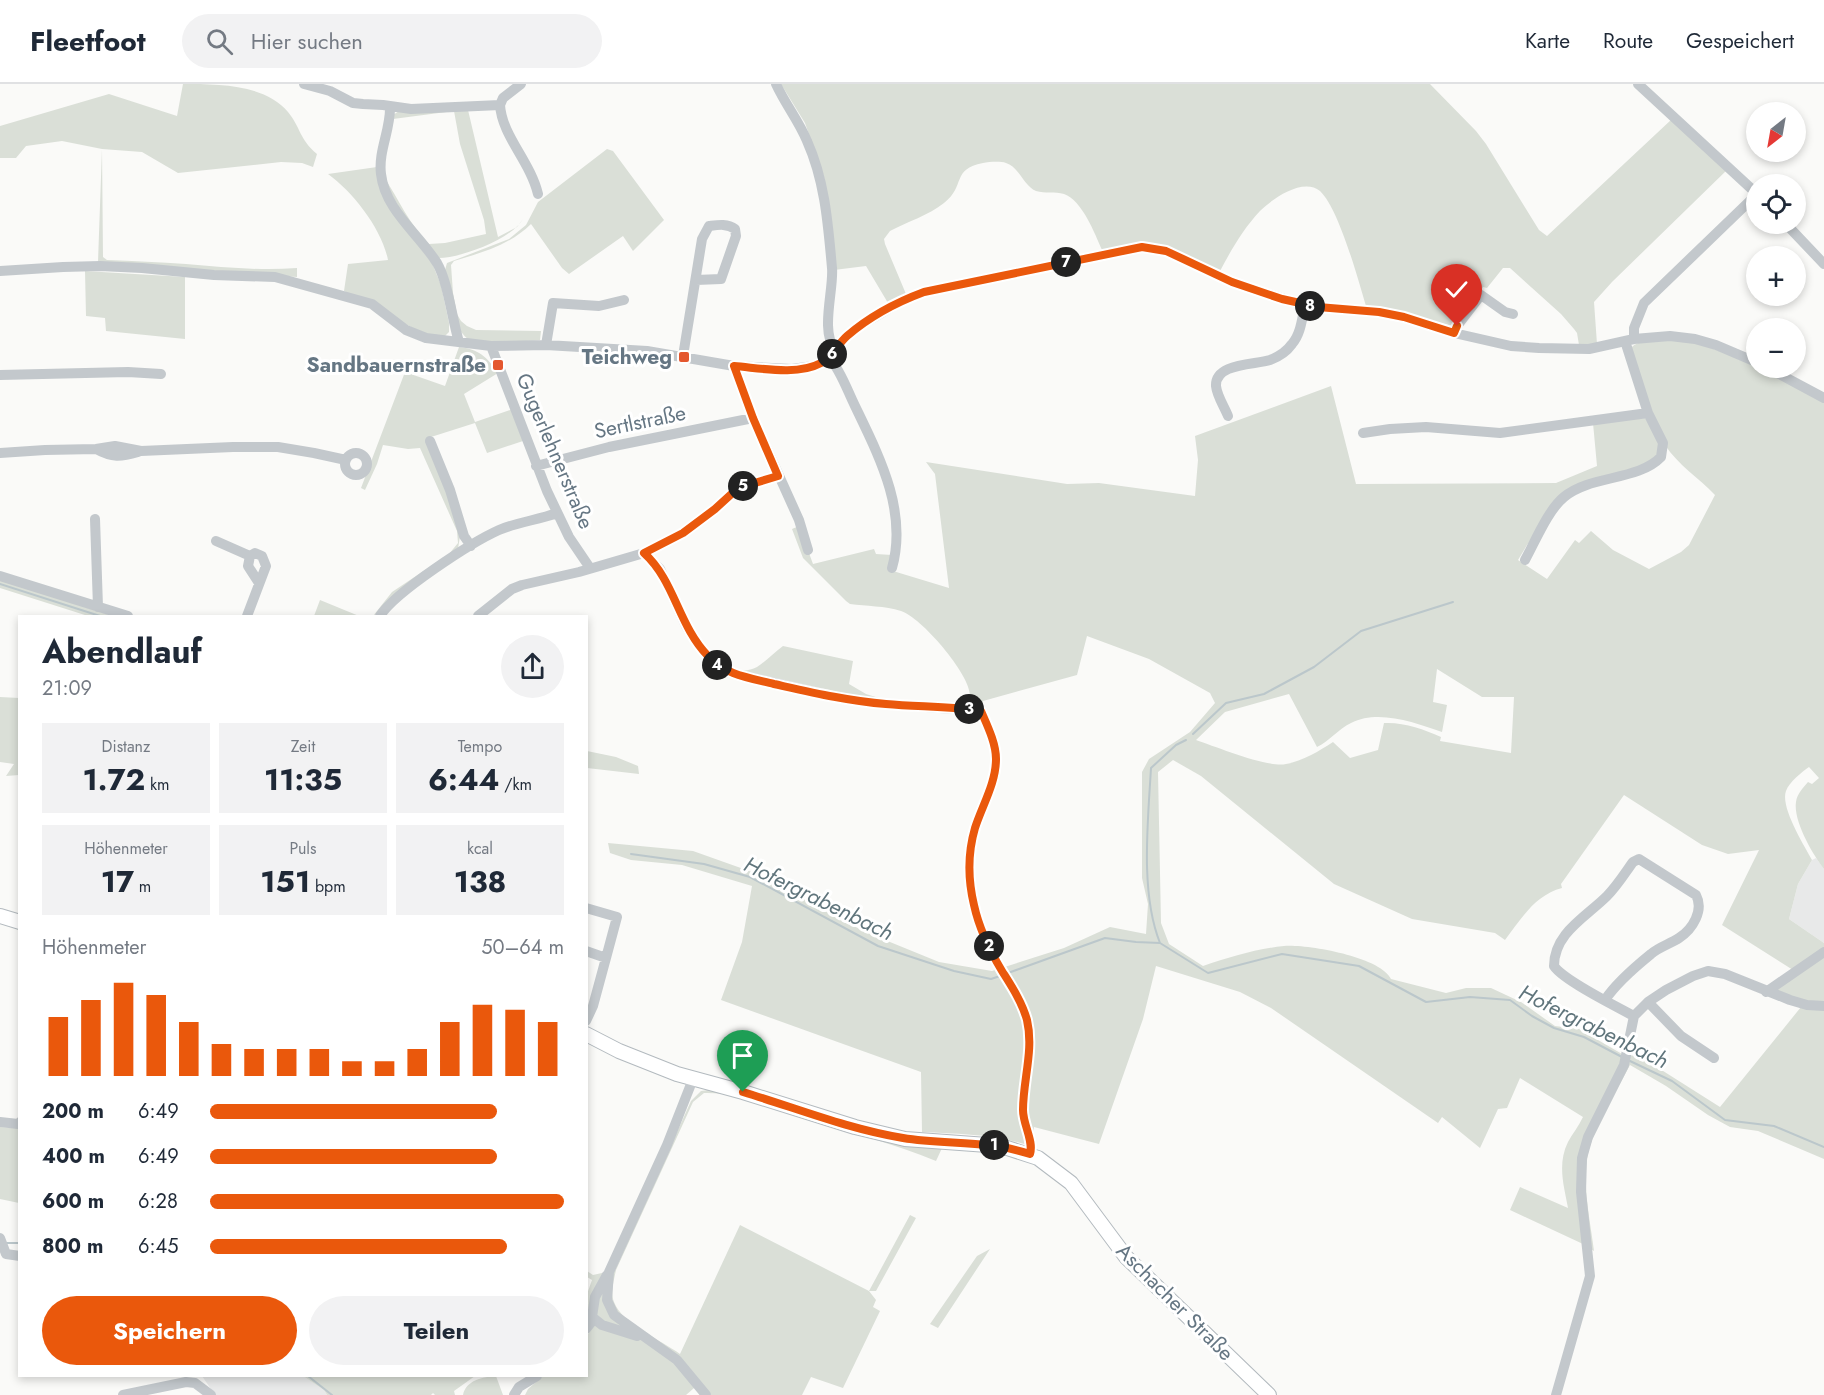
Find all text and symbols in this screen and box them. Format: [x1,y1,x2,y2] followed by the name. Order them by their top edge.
[182,14,602,68] search box
[30,21,146,62] text: Fleetfoot
[203,25,236,58] icon: search
[251,25,363,57] text: Hier suchen
[1525,26,1570,56] text: Karte
[1603,26,1653,56] text: Route
[1686,26,1794,56] text: Gespeichert
[1746,102,1806,162] north arrow
[1746,102,1806,378] map controls
[1746,174,1806,234] button: locate
[1746,246,1806,306] button: +
[1051,247,1081,277] pin: 7
[1061,250,1071,273] text: 7
[1431,264,1482,326] pin
[1440,273,1473,306] icon: check
[1295,291,1325,321] pin: 8
[1305,294,1315,317] text: 8
[1746,318,1806,378] button: −
[817,339,847,369] pin: 6
[582,342,672,372] place label: Teichweg
[827,342,837,365] text: 6
[307,350,486,380] place label: Sandbauernstraße
[677,350,691,364] marker: Teichweg
[491,358,505,372] marker: Sandbauernstraße
[509,369,601,534] street label: Gugerlehnerstraße
[591,398,689,446] street label: Sertlstraße
[728,471,758,501] pin: 5
[738,474,748,497] text: 5
[42,628,202,675] text: Abendlauf
[501,635,564,698] button: share
[702,650,732,680] pin: 4
[711,653,723,676] text: 4
[42,674,92,703] text: 21:09
[954,694,984,724] pin: 3
[964,697,974,720] text: 3
[102,735,150,758] text: Distanz
[291,735,315,758] text: Zeit
[458,735,502,758] text: Tempo
[82,758,145,801] text: 1.72
[264,758,342,801] text: 11:35
[428,758,500,801] text: 6:44
[145,773,170,796] text: km
[500,773,532,796] text: /km
[84,837,168,860] text: Höhenmeter
[290,837,316,860] text: Puls
[467,837,493,860] text: kcal
[739,848,899,948] water label: Hofergrabenbach
[101,860,134,903] text: 17
[260,860,310,903] text: 151
[454,860,506,903] text: 138
[134,875,151,898] text: m
[310,875,346,898] text: bpm
[974,931,1004,961] pin: 2
[42,933,146,962] text: Höhenmeter
[481,933,564,962] text: 50–64 m
[984,934,994,957] text: 2
[1514,976,1674,1076] water label: Hofergrabenbach
[717,1030,768,1092] pin
[726,1039,759,1072] icon: arrive
[42,1097,104,1126] text: 200 m
[138,1097,179,1126] text: 6:49
[979,1130,1009,1160] pin: 1
[990,1133,998,1156] text: 1
[42,1142,105,1171] text: 400 m
[138,1142,179,1171] text: 6:49
[42,1187,104,1216] text: 600 m
[138,1187,178,1216] text: 6:28
[42,1232,103,1261] text: 800 m
[138,1232,178,1261] text: 6:45
[1109,1236,1241,1368] street label: Aschacher Straße
[42,1296,297,1365] button: Speichern
[309,1296,564,1365] button: Teilen

